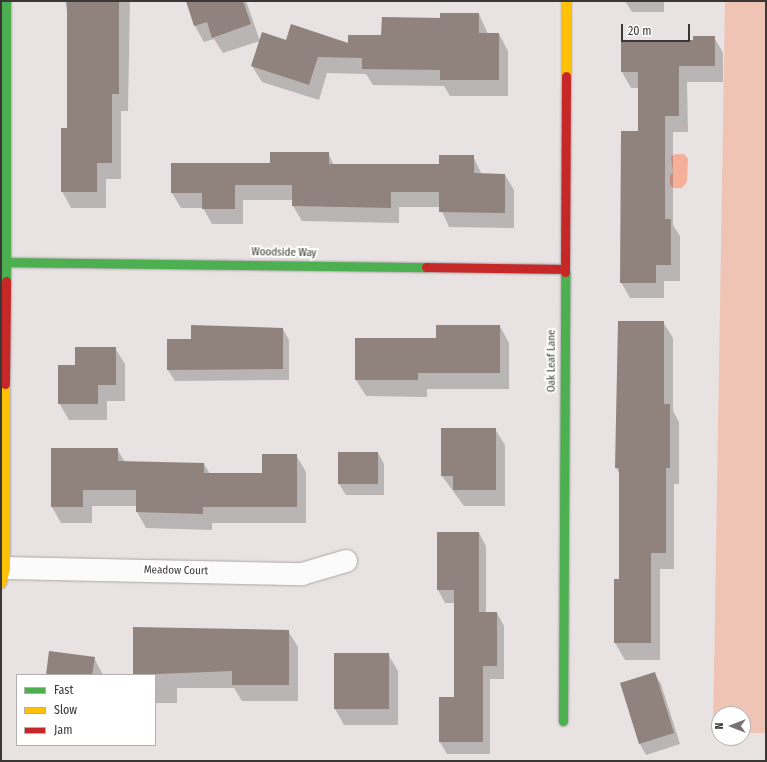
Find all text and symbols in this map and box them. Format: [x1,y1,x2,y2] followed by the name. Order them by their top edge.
[623,16,692,42] scale bar
[628,24,652,38] text: 20 m
[251,246,317,260] street label: Woodside Way
[545,330,559,392] street label: Oak Leaf Lane
[144,564,208,578] street label: Meadow Court
[16,674,156,746] legend
[54,683,73,697] text: Fast
[54,703,77,717] text: Slow
[711,706,751,746] north arrow
[54,723,72,737] text: Jam
[713,723,726,729] text: N

